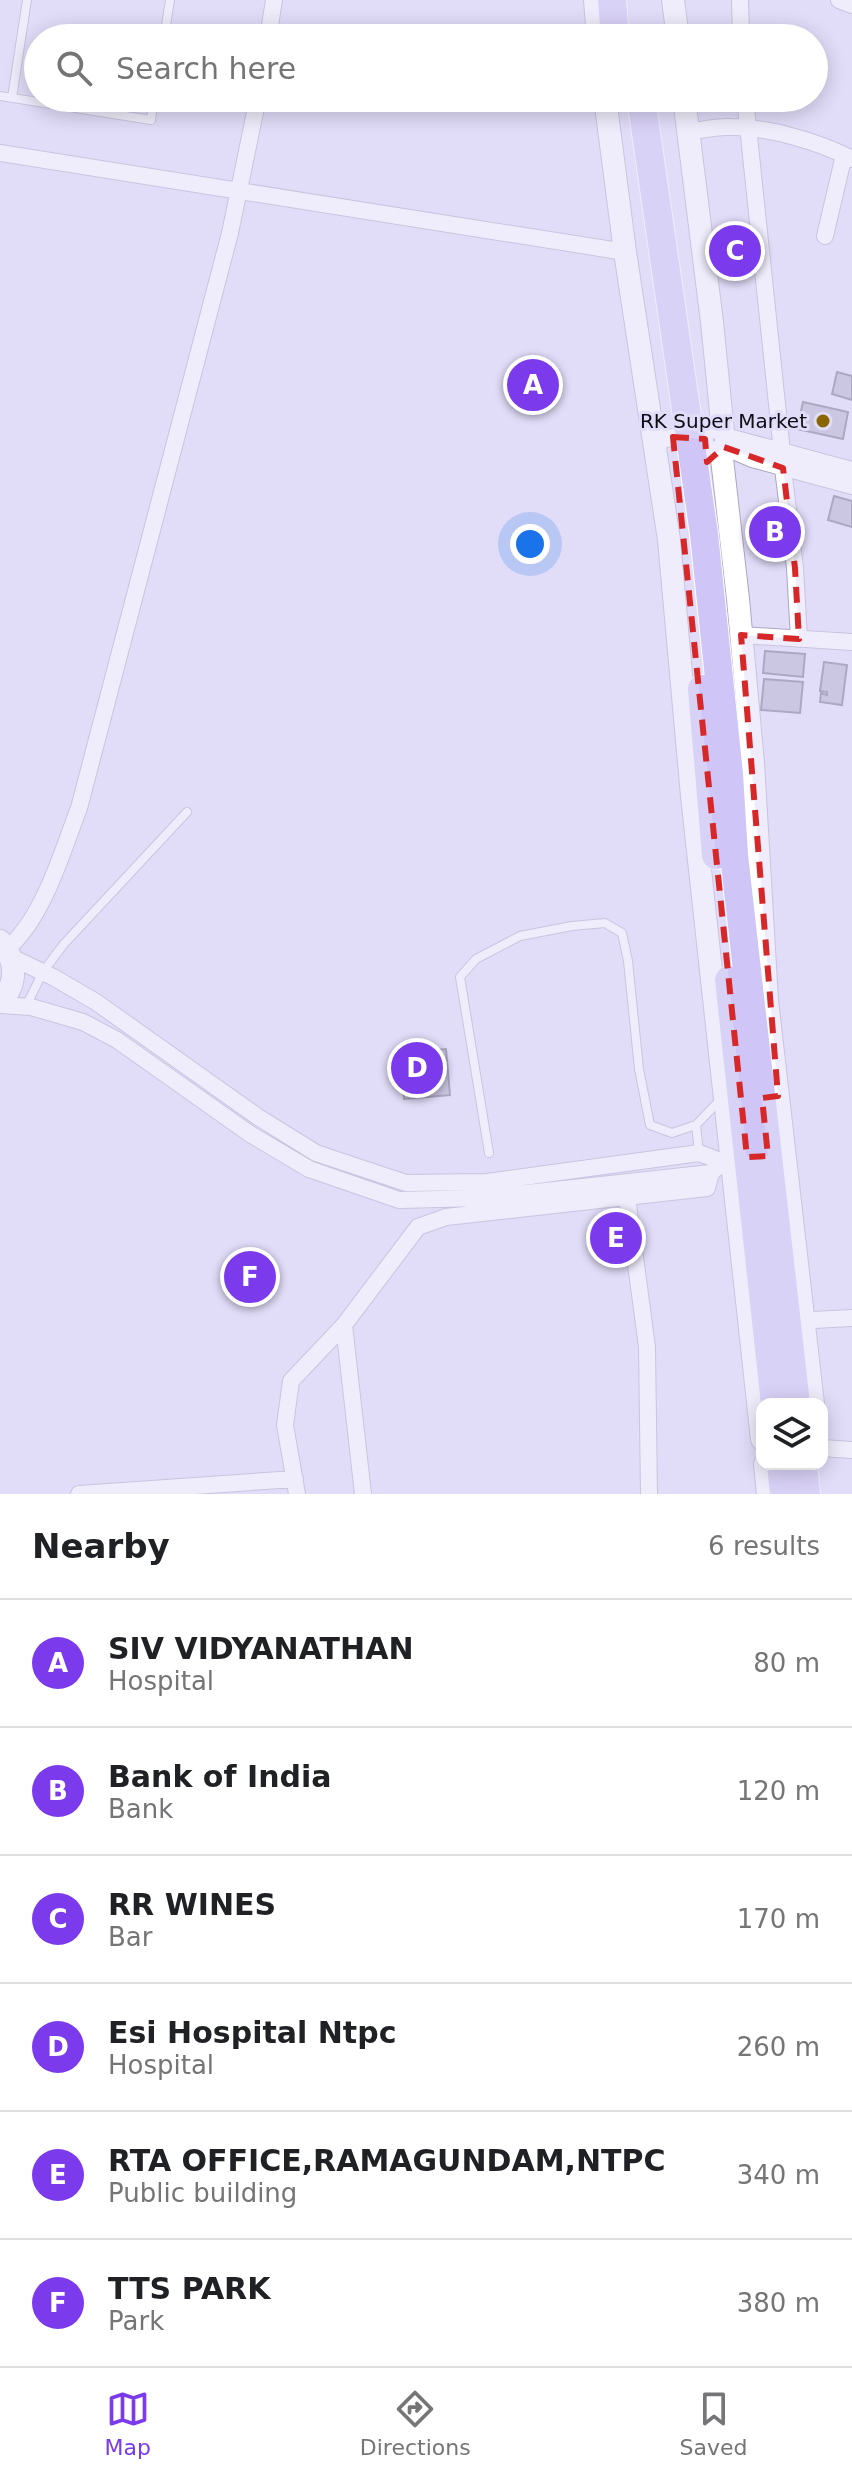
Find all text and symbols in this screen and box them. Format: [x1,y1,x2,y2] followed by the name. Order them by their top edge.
[24,24,828,112] search box
[52,46,96,90] icon: search
[116,51,296,86] text: Search here
[709,221,761,281] pin: C
[507,355,559,415] pin: A
[640,409,807,433] place label: RK Super Market
[814,412,832,430] marker: RK Super Market
[749,502,801,562] pin: B
[510,524,550,564] your location
[391,1038,443,1098] pin: D
[590,1208,642,1268] pin: E
[224,1247,276,1307] pin: F
[756,1398,828,1470] map controls
[756,1398,828,1470] button: layers
[32,1526,170,1566] text: Nearby
[708,1531,820,1561] text: 6 results
[108,1631,414,1666] text: SIV VIDYANATHAN
[48,1648,68,1678] text: A
[753,1648,820,1678] text: 80 m
[108,1666,214,1696] text: Hospital
[108,1759,332,1794] text: Bank of India
[48,1776,68,1806] text: B
[737,1776,820,1806] text: 120 m
[108,1794,173,1824] text: Bank
[108,1887,276,1922] text: RR WINES
[48,1904,68,1934] text: C
[737,1904,820,1934] text: 170 m
[108,1922,152,1952] text: Bar
[108,2015,396,2050] text: Esi Hospital Ntpc
[47,2032,69,2062] text: D
[737,2032,820,2062] text: 260 m
[108,2050,214,2080] text: Hospital
[108,2143,666,2178] text: RTA OFFICE,RAMAGUNDAM,NTPC
[49,2160,67,2190] text: E
[737,2160,820,2190] text: 340 m
[108,2178,297,2208] text: Public building
[108,2271,270,2306] text: TTS PARK
[49,2288,67,2318] text: F
[737,2288,820,2318] text: 380 m
[108,2306,164,2336] text: Park
[104,2387,151,2460] tab: Map
[360,2387,471,2460] tab: Directions
[680,2387,748,2460] tab: Saved

